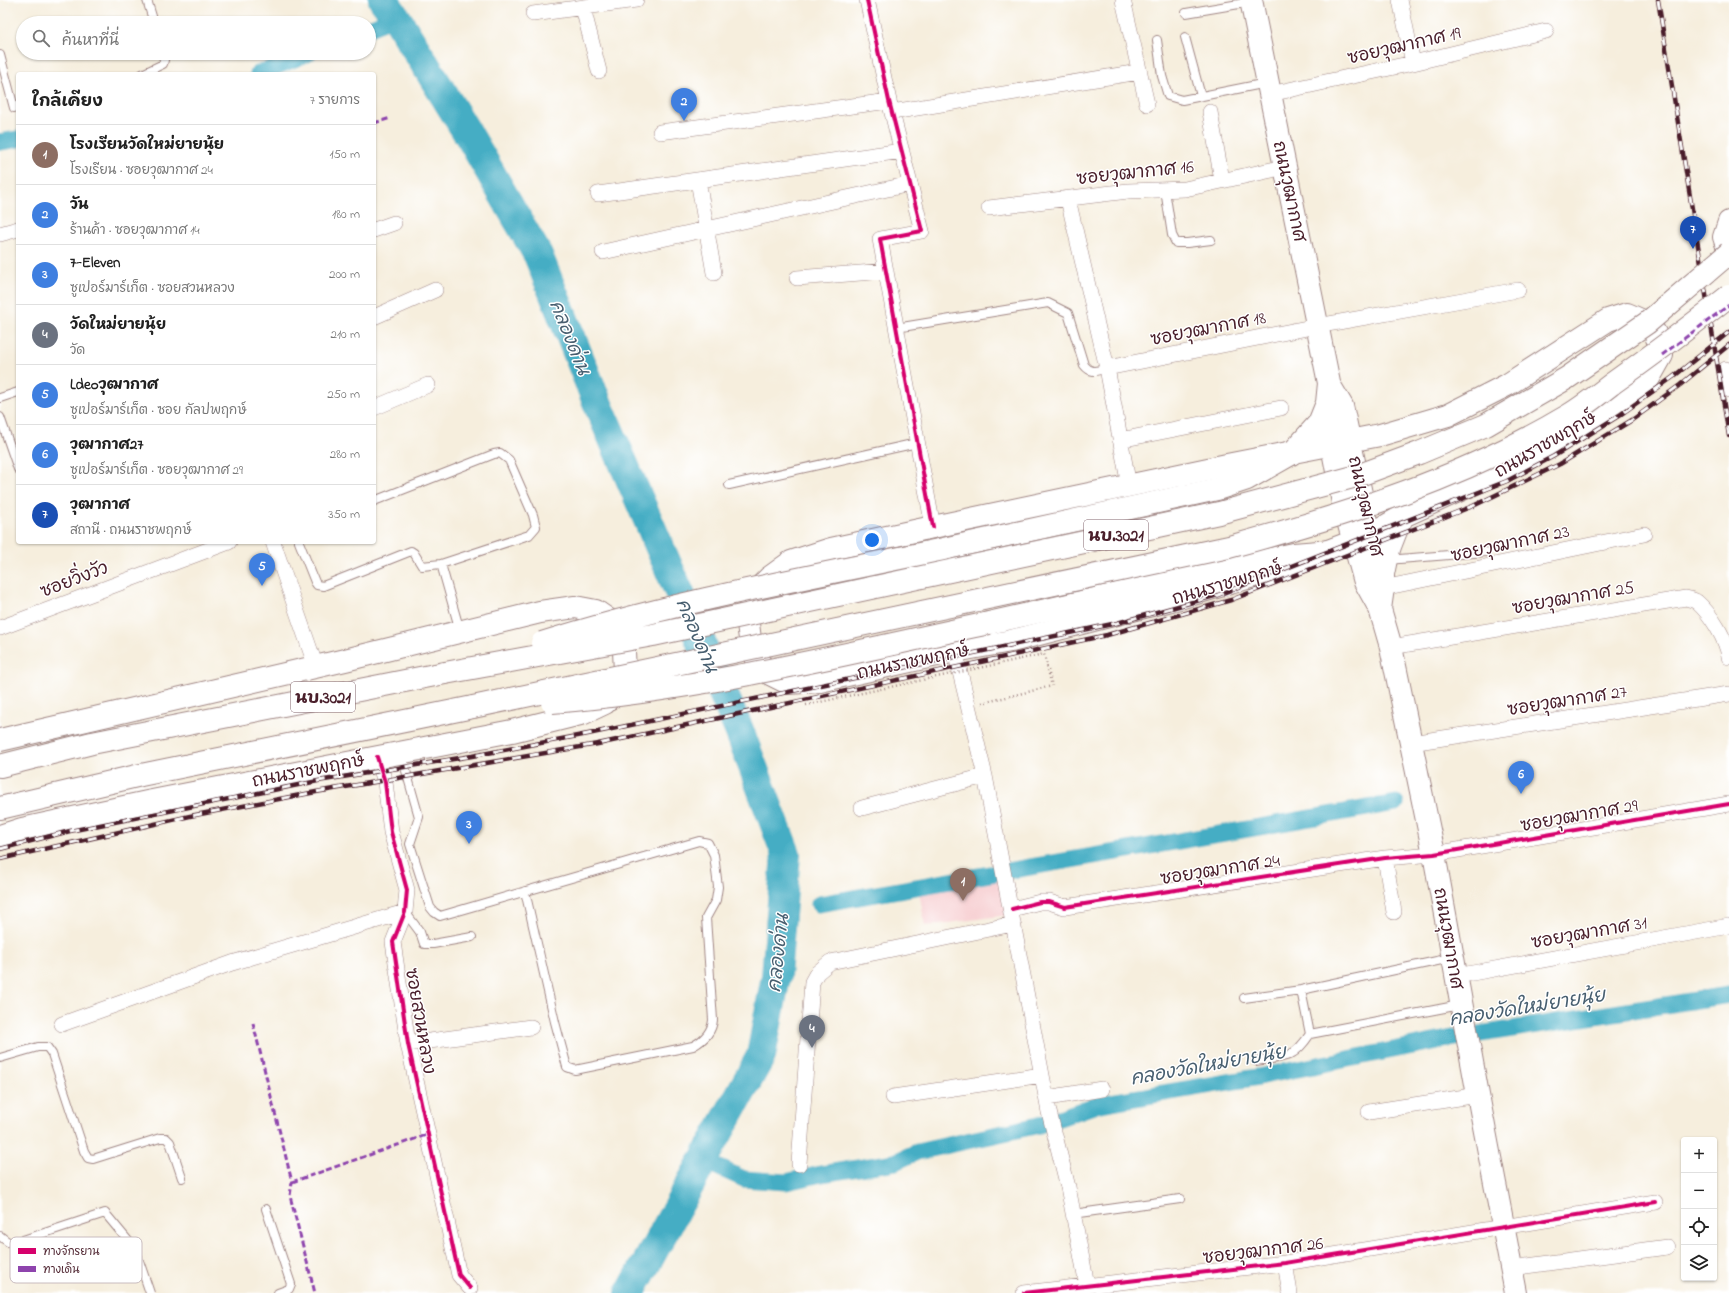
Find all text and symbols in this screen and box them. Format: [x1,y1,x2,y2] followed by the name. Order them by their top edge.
[16,16,376,60] search box
[1345,21,1464,73] street label: ซอยวุฒากาศ 19
[30,27,52,49] icon: search
[62,30,119,52] text: ค้นหาที่นี่
[671,88,697,121] pin: 2
[32,89,103,114] text: ใกล้เคียง
[310,91,360,110] text: 7 รายการ
[70,134,224,156] text: โรงเรียนวัดใหม่ยายนุ้ย
[1265,139,1312,246] street label: ถนนวุฒากาศ
[43,145,47,164] text: 1
[329,145,360,164] text: 150 m
[1075,155,1195,193] street label: ซอยวุฒากาศ 16
[70,161,213,180] text: โรงเรียน · ซอยวุฒากาศ 24
[70,194,89,216] text: วัน
[42,205,48,224] text: 2
[332,205,360,224] text: 180 m
[1680,216,1706,249] pin: 7
[70,221,200,240] text: ร้านค้า · ซอยวุฒากาศ 14
[70,252,121,274] text: 7-Eleven
[42,265,48,284] text: 3
[329,265,360,284] text: 200 m
[70,279,235,298] text: ซูเปอร์มาร์เก็ต · ซอยสวนหลวง
[541,297,596,381] water label: คลองด่าน
[1149,306,1268,354] street label: ซอยวุฒากาศ 18
[70,314,166,336] text: วัดใหม่ยายนุ้ย
[42,325,48,344] text: 4
[330,325,360,344] text: 210 m
[70,341,85,360] text: วัด
[70,374,158,396] text: Ldeoวุฒากาศ
[41,385,49,404] text: 5
[327,385,360,404] text: 250 m
[70,401,247,420] text: ซูเปอร์มาร์เก็ต · ซอย กัลปพฤกษ์
[1489,404,1602,485] street label: ถนนราชพฤกษ์
[70,434,143,456] text: วุฒากาศ27
[42,445,48,464] text: 6
[330,445,360,464] text: 280 m
[1340,454,1389,561] street label: ถนนวุฒากาศ
[70,461,243,480] text: ซูเปอร์มาร์เก็ต · ซอยวุฒากาศ 29
[70,494,130,516] text: วุฒากาศ
[42,505,48,524] text: 7
[328,505,360,524] text: 350 m
[1084,520,1148,550] road number: นบ.3021
[1449,520,1572,570] street label: ซอยวุฒากาศ 23
[70,521,191,540] text: สถานี · ถนนราชพฤกษ์
[862,530,882,550] your location
[35,550,112,606] street label: ซอยวิ่งวัว
[249,553,275,586] pin: 5
[1169,555,1286,613] street label: ถนนราชพฤกษ์
[1510,575,1636,623] street label: ซอยวุฒากาศ 25
[668,595,724,679] water label: คลองด่าน
[855,636,972,688] street label: ถนนราชพฤกษ์
[1506,680,1630,724] street label: ซอยวุฒากาศ 27
[291,682,355,712] road number: นบ.3021
[250,746,367,796] street label: ถนนราชพฤกษ์
[1508,761,1534,794] pin: 6
[1519,794,1641,840] street label: ซอยวุฒากาศ 29
[456,811,482,844] pin: 3
[1159,849,1283,893] street label: ซอยวุฒากาศ 24
[950,868,976,901] pin: 1
[1425,886,1469,993] street label: ถนนวุฒากาศ
[1529,911,1650,957] street label: ซอยวุฒากาศ 31
[762,912,797,994] water label: คลองด่าน
[397,966,441,1076] street label: ซอยสวนหลวง
[1447,982,1609,1034] water label: คลองวัดใหม่ยายนุ้ย
[799,1015,825,1048] pin: 4
[1128,1038,1290,1093] water label: คลองวัดใหม่ยายนุ้ย
[1681,1137,1717,1281] map controls
[1681,1137,1717,1173] button: +
[1681,1173,1717,1209] button: −
[1681,1209,1717,1245] button: locate
[1201,1232,1325,1272] street label: ซอยวุฒากาศ 26
[10,1237,142,1283] legend
[43,1244,100,1260] text: ทางจักรยาน
[1681,1245,1717,1281] button: layers
[43,1262,80,1278] text: ทางเดิน

